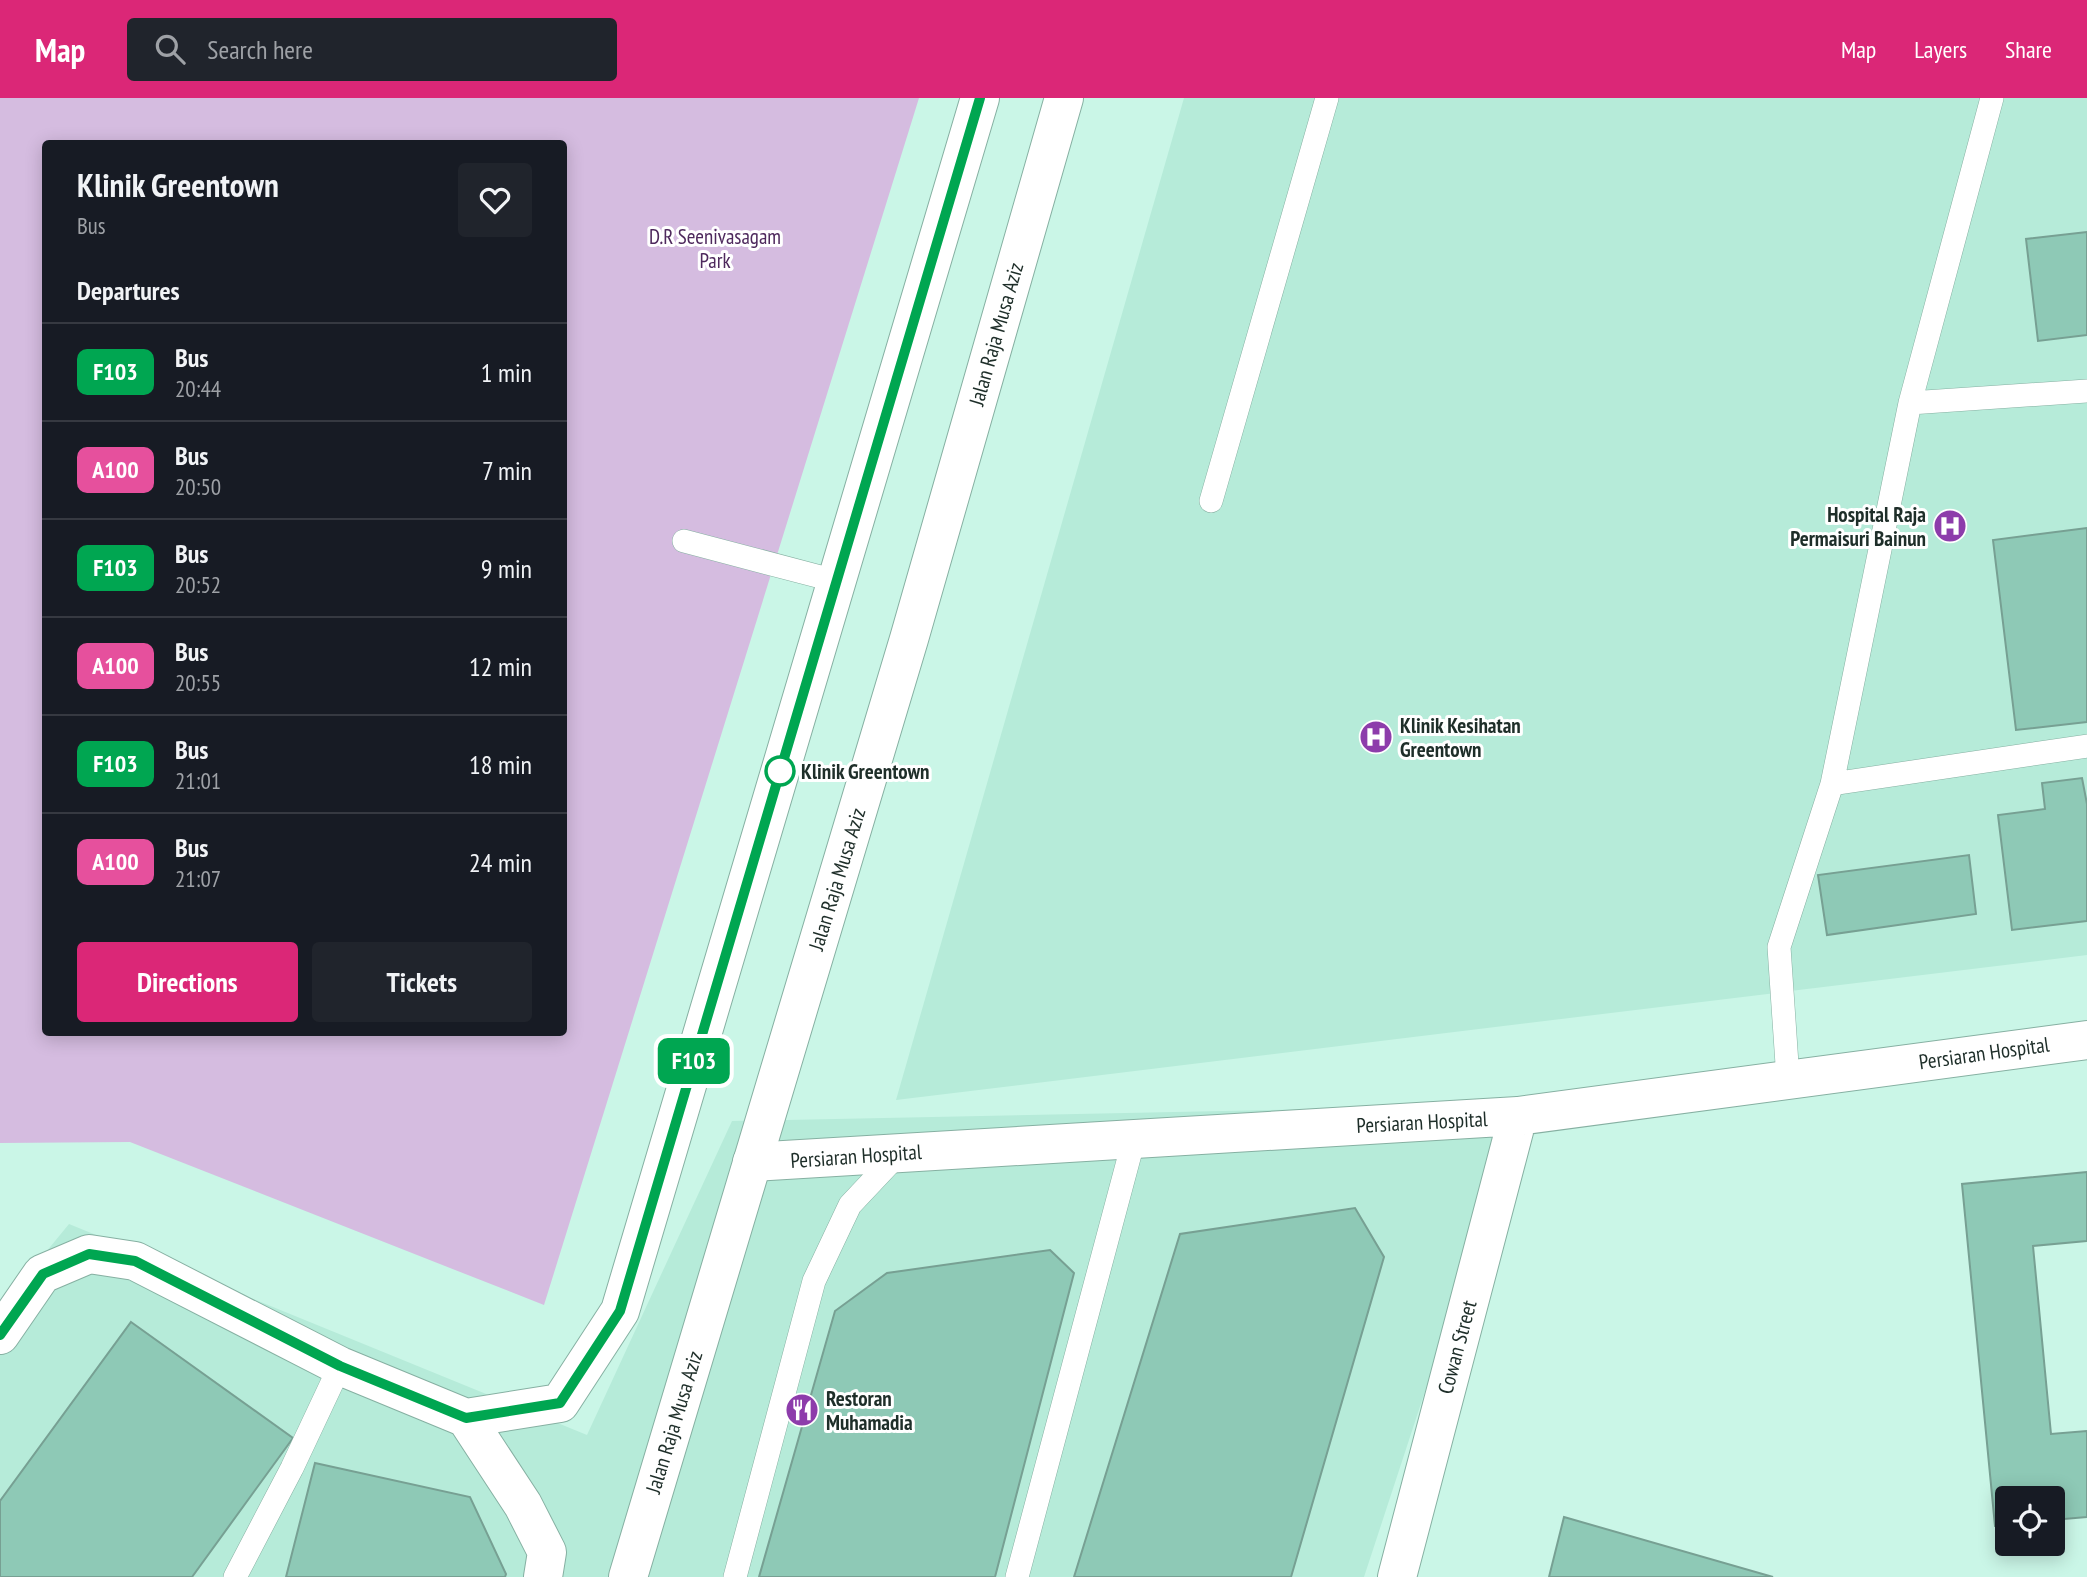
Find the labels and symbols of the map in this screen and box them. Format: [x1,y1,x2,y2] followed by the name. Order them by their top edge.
[649,223,781,274] park label: D.R Seenivasagam Park
[962,259,1029,410] street label: Jalan Raja Musa Aziz
[1790,501,1926,552] place label: Hospital Raja Permaisuri Bainun
[1931,507,1969,545] hospital icon: Hospital Raja Permaisuri Bainun
[1400,712,1521,763] place label: Klinik Kesihatan Greentown
[1357,718,1395,756] hospital icon: Klinik Kesihatan Greentown
[765,756,795,786] marker: Klinik Greentown
[801,758,929,785] place label: Klinik Greentown
[802,805,871,954] street label: Jalan Raja Musa Aziz
[1917,1030,2051,1076] street label: Persiaran Hospital
[645,1038,743,1084] line badge: F103
[1356,1105,1488,1139] street label: Persiaran Hospital
[790,1138,923,1174] street label: Persiaran Hospital
[1432,1297,1483,1397] street label: Cowan Street
[639,1348,708,1497] street label: Jalan Raja Musa Aziz
[826,1385,913,1436] place label: Restoran Muhamadia
[783,1391,821,1429] restaurant icon: Restoran Muhamadia

